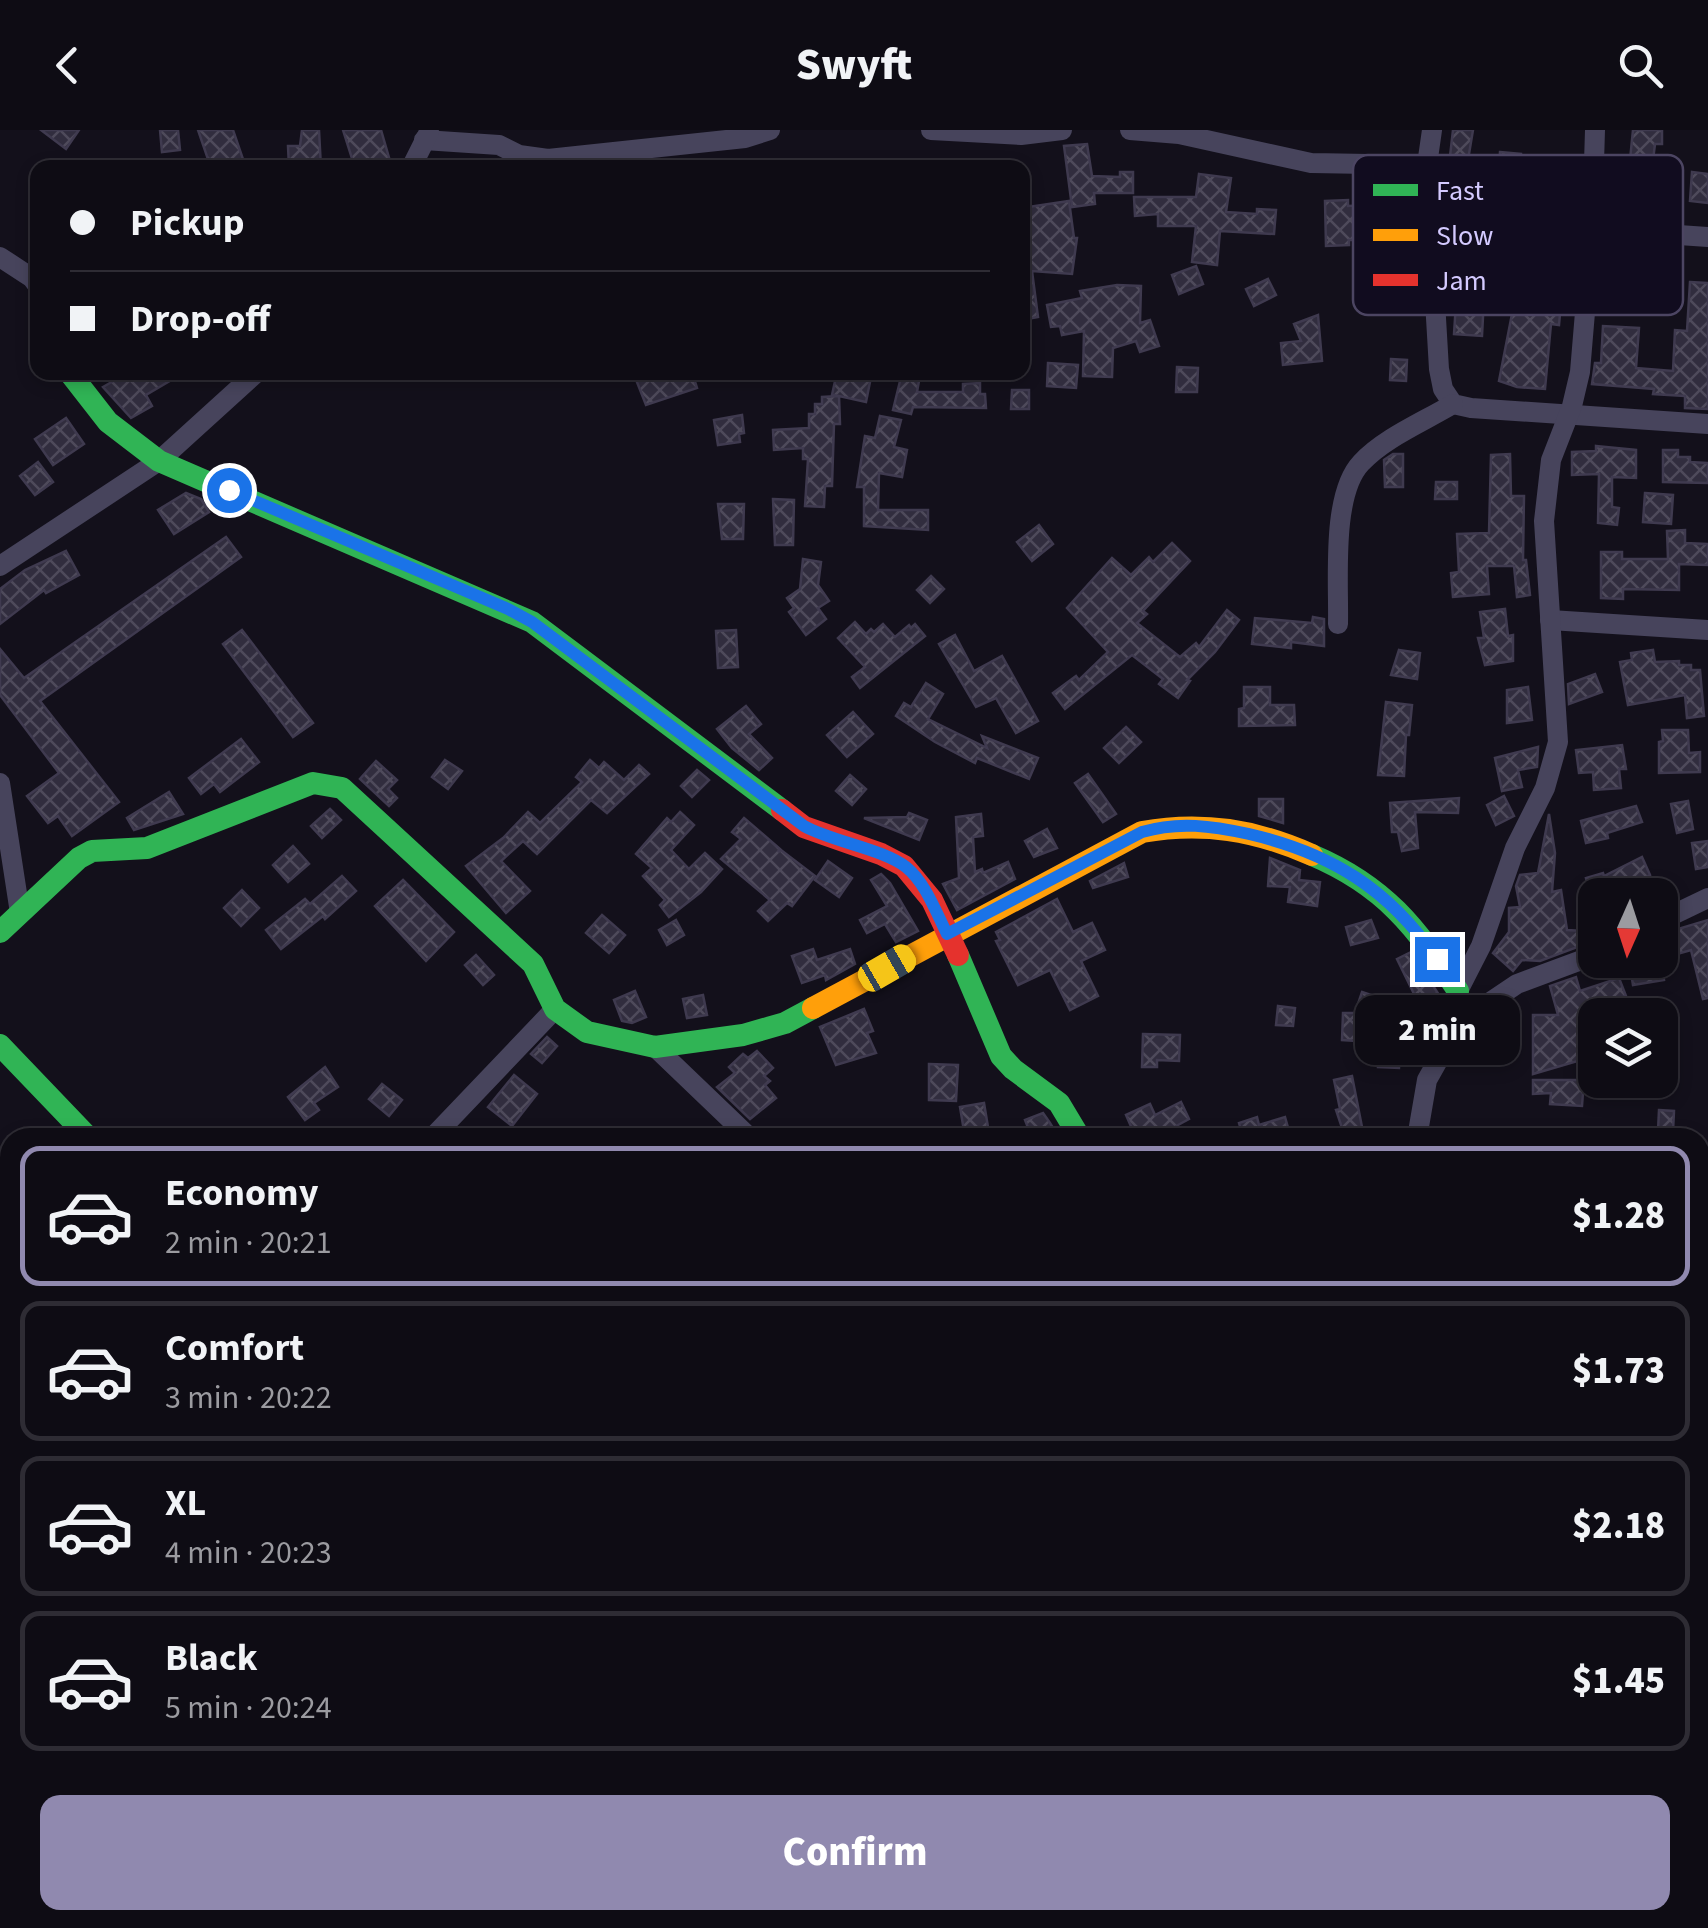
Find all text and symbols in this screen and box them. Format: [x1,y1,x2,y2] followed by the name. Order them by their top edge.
[796,33,912,97] text: Swyft
[40,38,95,93] icon: back
[1613,38,1668,93] icon: search
[1353,155,1683,315] legend
[1436,171,1484,211] text: Fast
[130,196,244,250] text: Pickup
[1436,216,1493,256] text: Slow
[1436,261,1487,301] text: Jam
[130,292,270,346] text: Drop-off
[207,468,252,513] route start
[1578,878,1678,978] north arrow
[1578,878,1678,1098] map controls
[1415,937,1460,982] route end
[854,940,920,996] car
[1354,994,1520,1064] callout: 2 min
[1578,998,1678,1098] button: layers
[1398,1007,1477,1053] text: 2 min
[165,1166,318,1220] text: Economy
[45,1171,135,1261] icon: car
[1572,1189,1665,1243] text: $1.28
[165,1220,332,1266] text: 2 min · 20:21
[165,1321,304,1375] text: Comfort
[45,1326,135,1416] icon: car
[1572,1344,1665,1398] text: $1.73
[165,1375,332,1421] text: 3 min · 20:22
[165,1476,206,1530] text: XL
[45,1481,135,1571] icon: car
[1572,1499,1665,1553] text: $2.18
[165,1530,332,1576] text: 4 min · 20:23
[165,1631,258,1685] text: Black
[45,1636,135,1726] icon: car
[1572,1654,1665,1708] text: $1.45
[165,1685,332,1731] text: 5 min · 20:24
[40,1795,1670,1910] button: Confirm

